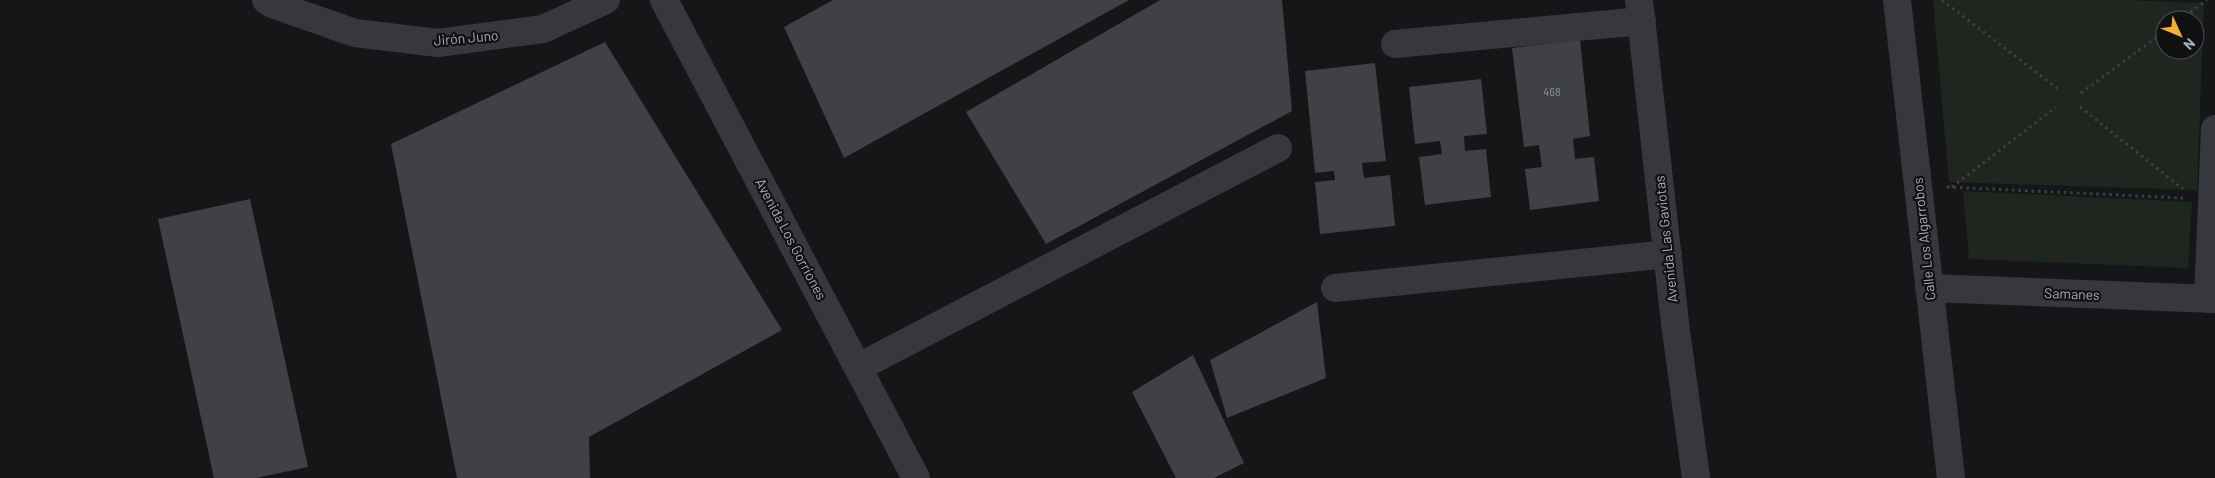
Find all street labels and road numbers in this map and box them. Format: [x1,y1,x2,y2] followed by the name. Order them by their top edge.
[433,26,499,49] street label: Jirón Juno
[1650,174,1681,303] street label: Avenida Las Gaviotas
[752,175,831,303] street label: Avenida Los Gorriones
[1909,177,1938,301] street label: Calle Los Algarrobos
[2044,284,2100,303] street label: Samanes

